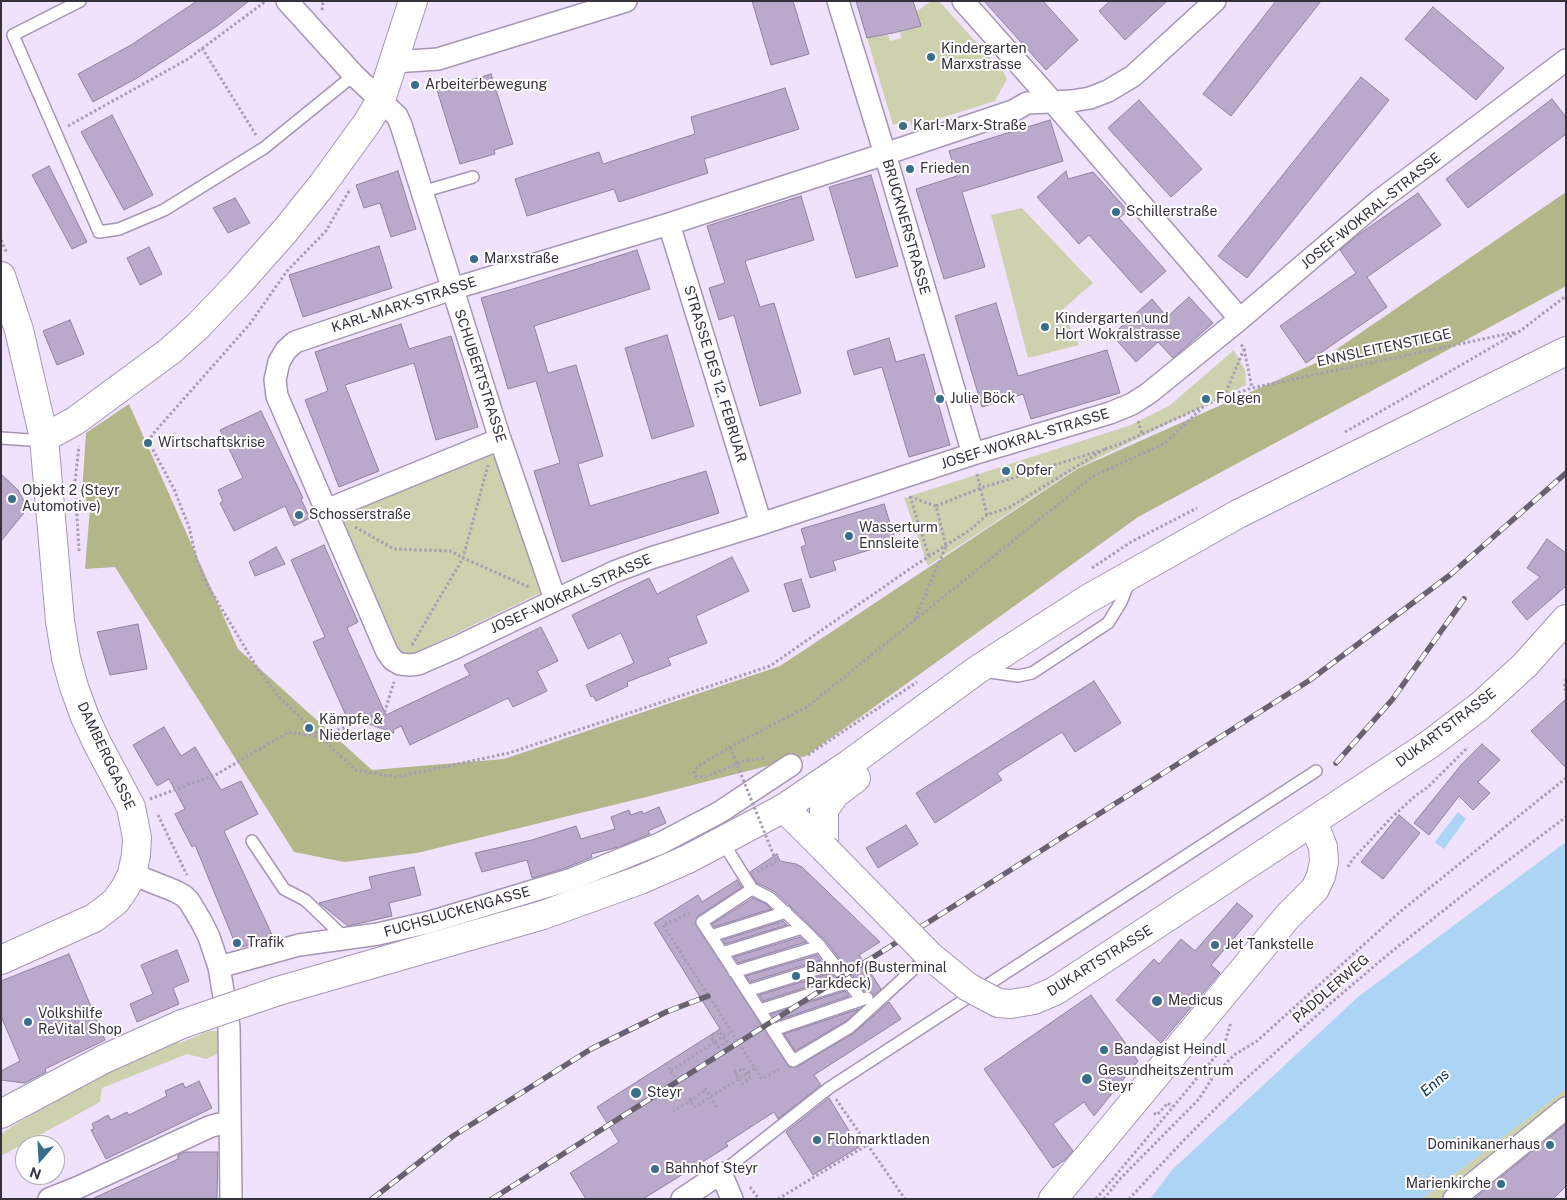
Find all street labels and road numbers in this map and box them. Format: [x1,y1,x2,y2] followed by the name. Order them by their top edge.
[1298,149,1444,273] street label: JOSEF-WOKRAL-STRASSE
[879,157,933,297] street label: BRUCKNERSTRASSE
[329,274,479,336] street label: KARL-MARX-STRASSE
[680,284,750,464] street label: STRASSE DES 12. FEBRUAR
[450,307,510,445] street label: SCHUBERTSTRASSE
[1315,326,1453,370] street label: ENNSLEITENSTIEGE
[939,405,1111,473] street label: JOSEF-WOKRAL-STRASSE
[488,551,654,637] street label: JOSEF-WOKRAL-STRASSE
[1393,685,1499,771] street label: DUKARTSTRASSE
[74,699,138,813] street label: DAMBERGGASSE
[382,883,532,941] street label: FUCHSLUCKENGASSE
[1044,922,1156,1000] street label: DUKARTSTRASSE
[1289,951,1373,1027] street label: PADDLERWEG

